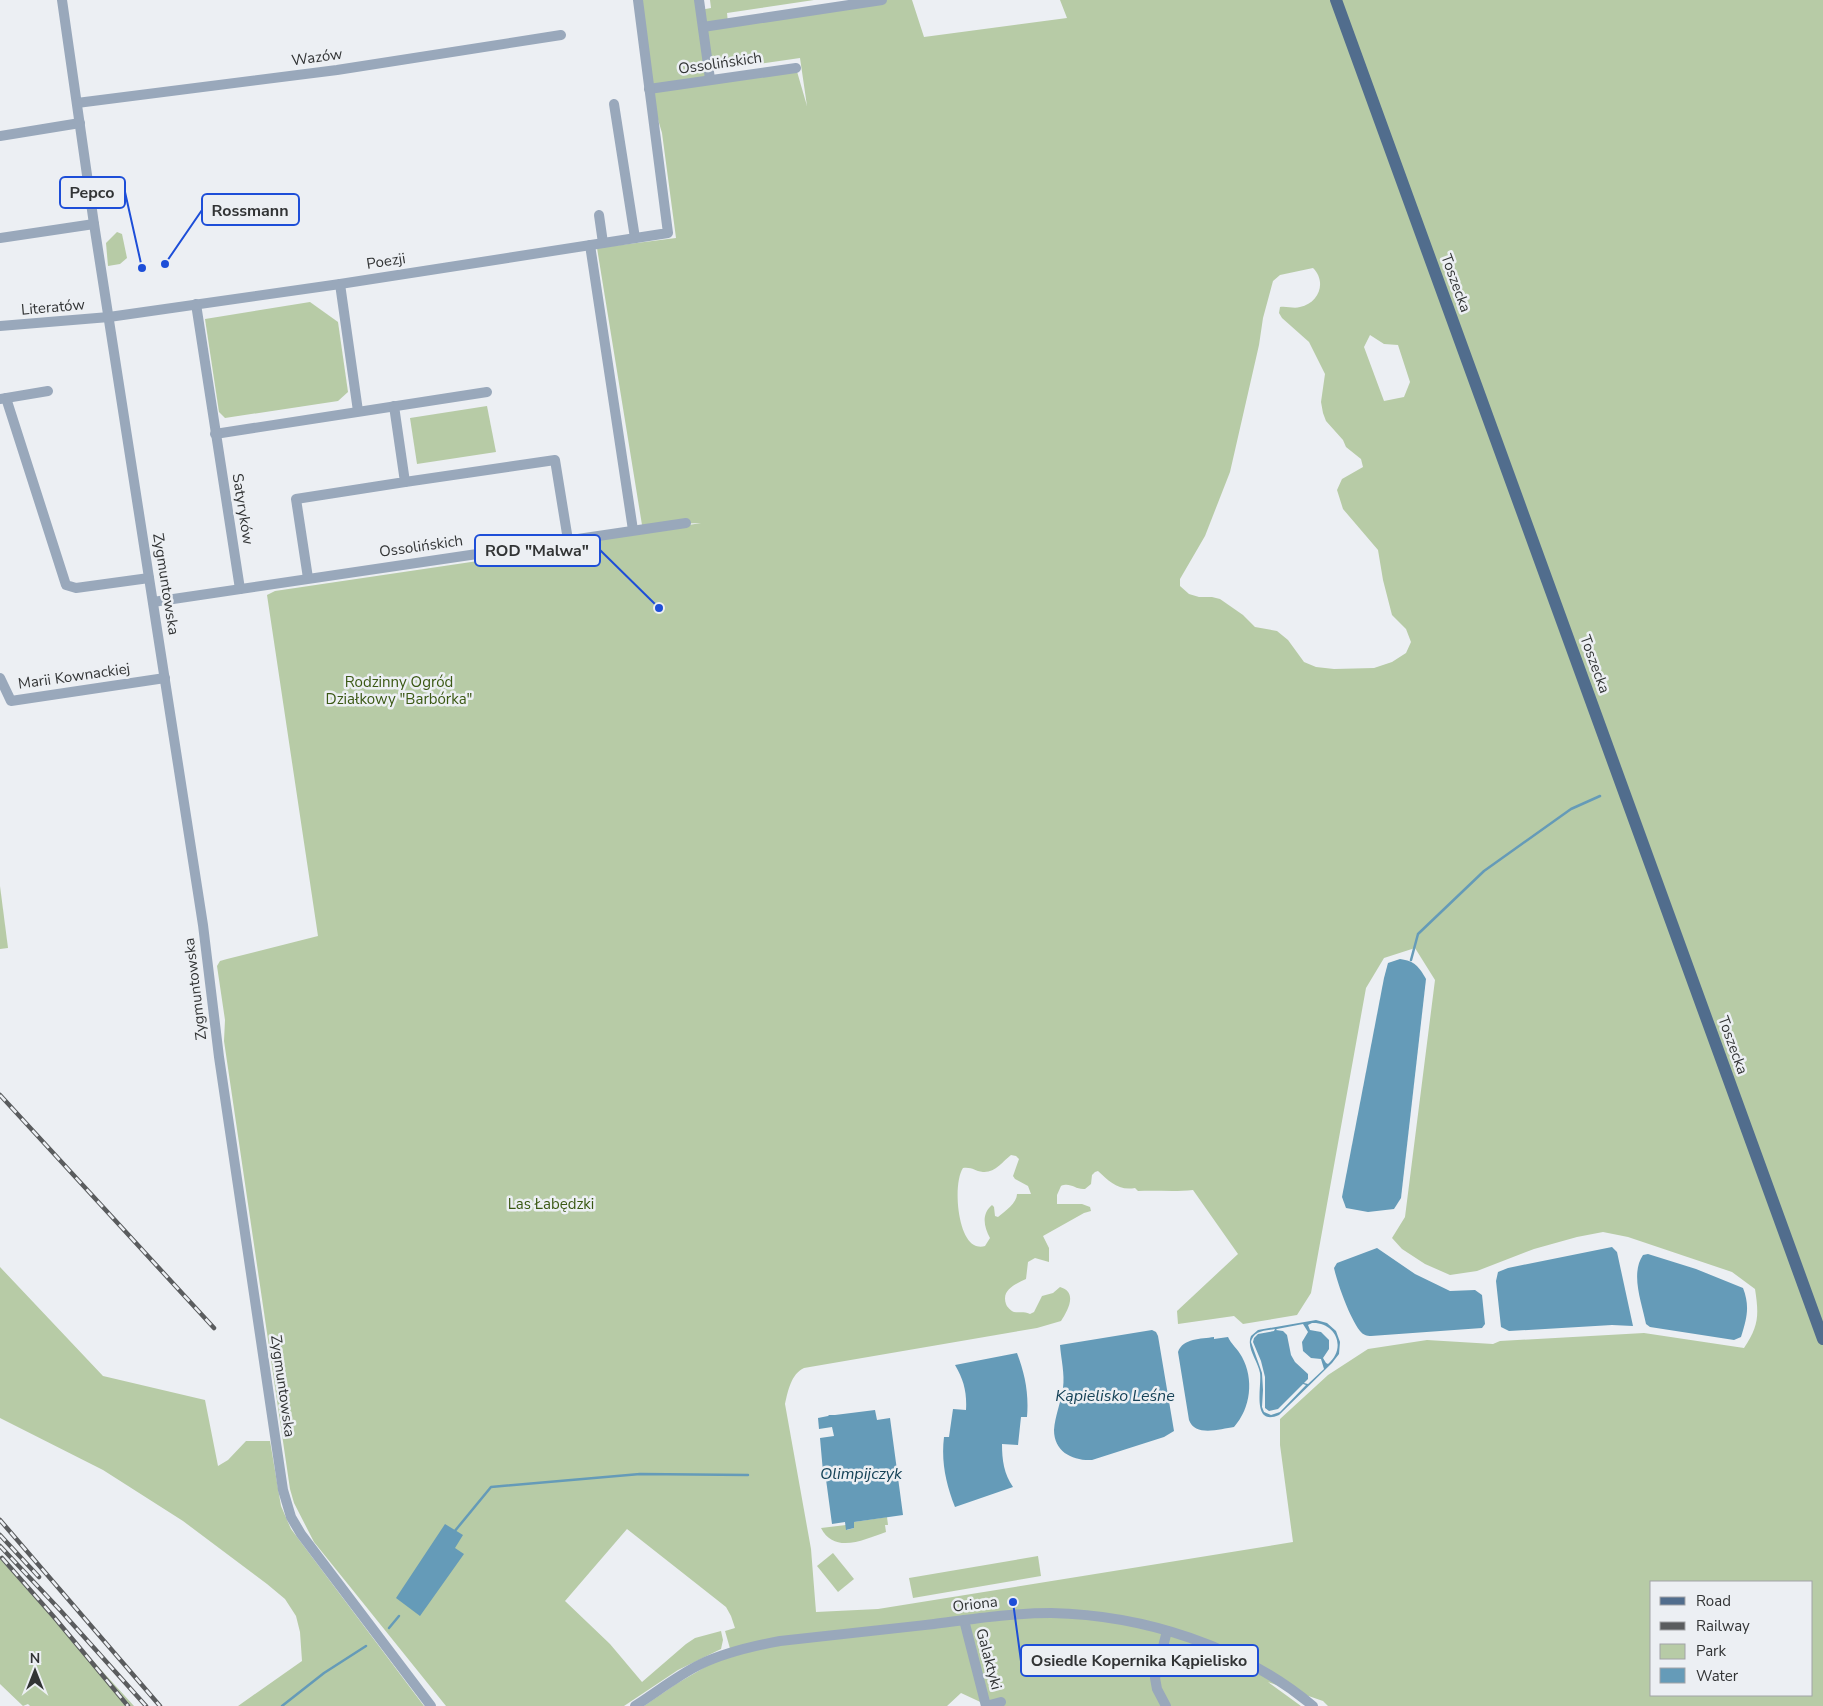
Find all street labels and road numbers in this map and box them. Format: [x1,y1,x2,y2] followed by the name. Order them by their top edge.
[290,43,344,70] street label: Wazów
[677,47,763,79] street label: Ossolińskich
[365,248,407,274] street label: Poezji
[1436,251,1476,315] street label: Toszecka
[20,294,86,320] street label: Literatów
[227,472,259,546] street label: Satyryków
[378,530,464,562] street label: Ossolińskich
[148,532,184,636] street label: Zygmuntowska
[1575,632,1615,696] street label: Toszecka
[17,658,131,694] street label: Marii Kownackiej
[179,937,211,1041] street label: Zygmuntowska
[1713,1013,1753,1077] street label: Toszecka
[266,1334,300,1438] street label: Zygmuntowska
[951,1591,999,1617] street label: Oriona
[971,1626,1007,1692] street label: Galaktyki

